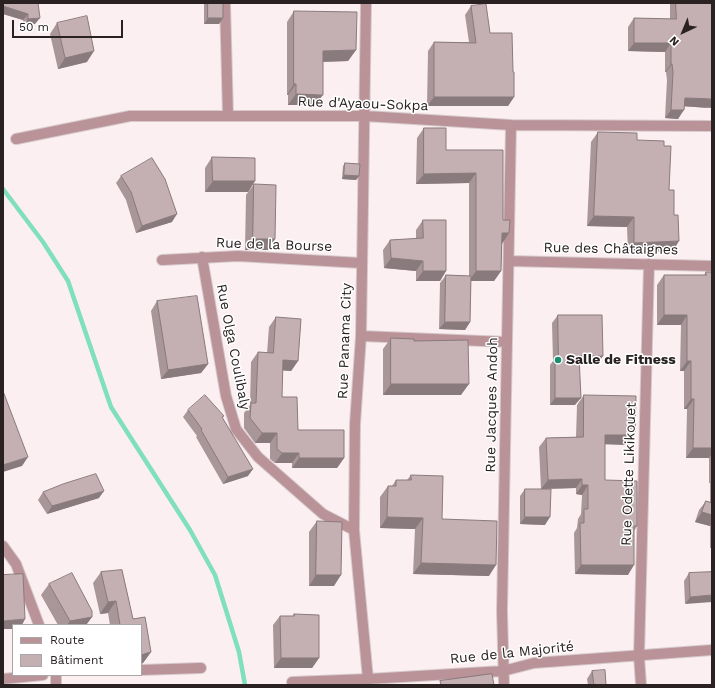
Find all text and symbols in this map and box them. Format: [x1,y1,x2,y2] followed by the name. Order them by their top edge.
[14,12,125,38] scale bar
[663,12,703,52] north arrow
[19,20,49,34] text: 50 m
[667,33,682,49] text: N
[297,93,429,115] street label: Rue d'Ayaou-Sokpa
[216,235,332,255] street label: Rue de la Bourse
[544,239,678,259] street label: Rue des Châtaignes
[213,283,253,411] street label: Rue Olga Coulibaly
[335,283,355,399] street label: Rue Panama City
[482,337,502,473] street label: Rue Jacques Andoh
[566,352,676,368] place label: Salle de Fitness
[553,355,563,365] marker: Salle de Fitness
[618,402,640,546] street label: Rue Odette Likikouet
[12,624,142,676] legend
[50,633,84,647] text: Route
[449,638,575,668] street label: Rue de la Majorité
[50,653,103,667] text: Bâtiment

